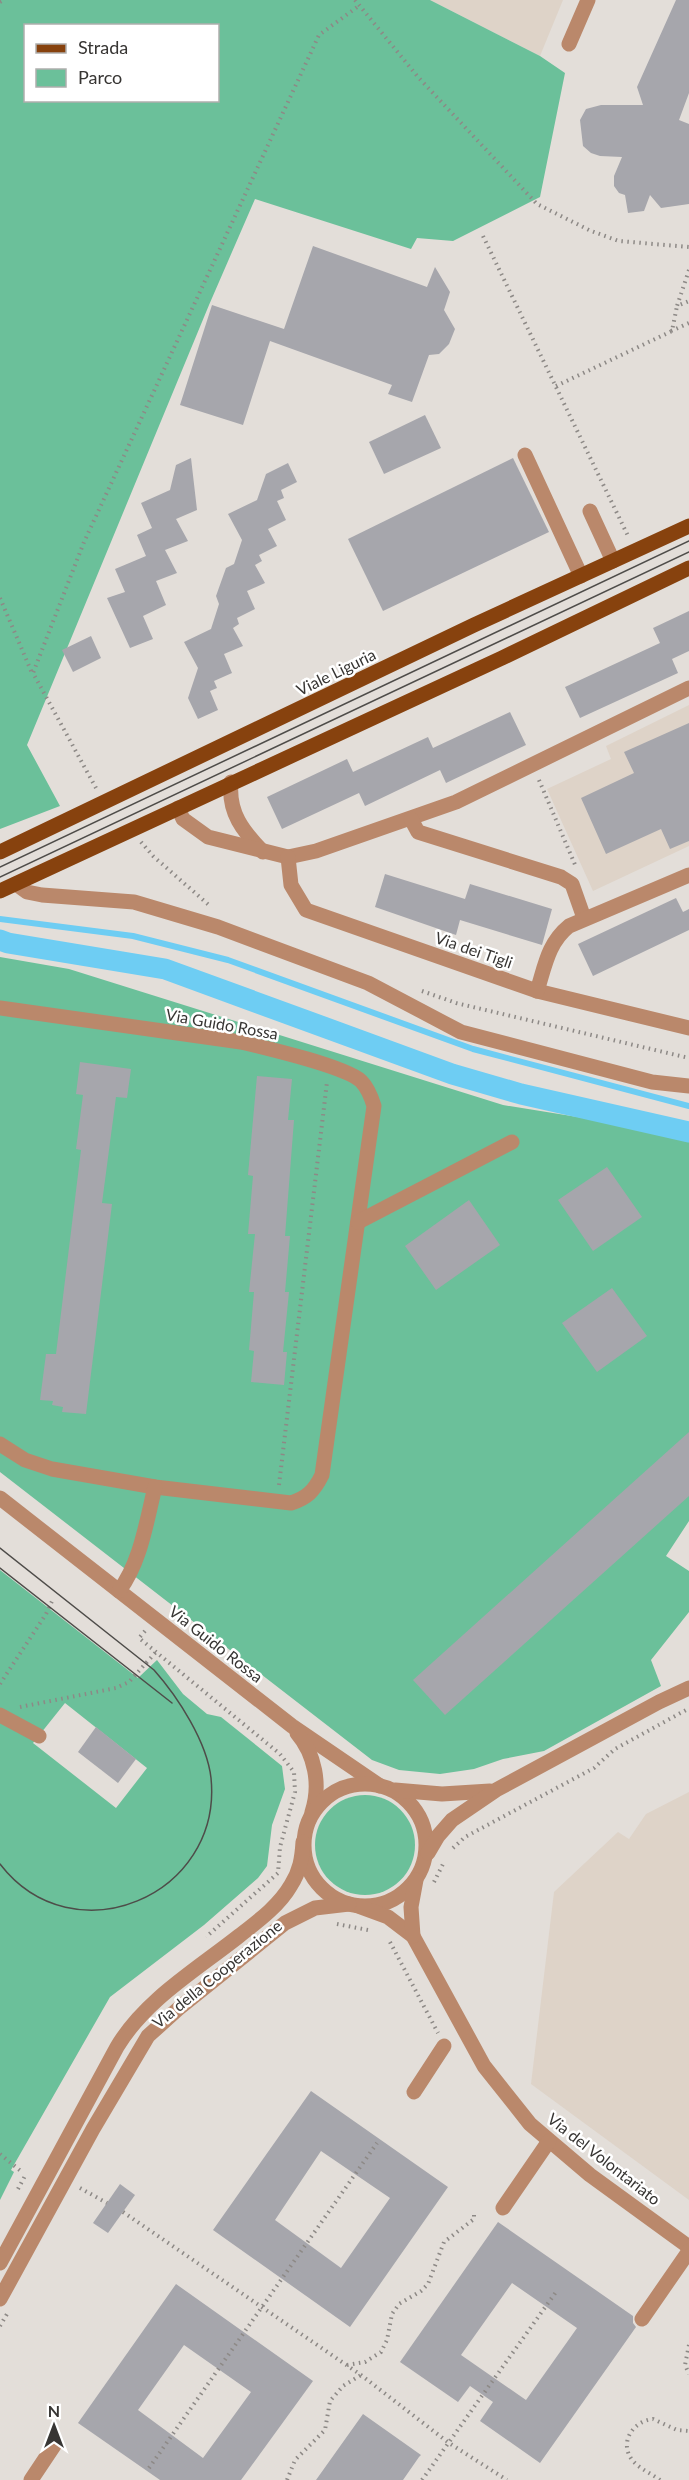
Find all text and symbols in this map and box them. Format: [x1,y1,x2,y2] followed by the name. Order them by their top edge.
[24,24,219,102] legend
[78,36,128,58] text: Strada
[78,66,122,88] text: Parco
[293,644,379,699] street label: Viale Liguria
[433,927,515,972] street label: Via dei Tigli
[165,1004,280,1043] street label: Via Guido Rossa
[166,1601,267,1686] street label: Via Guido Rossa
[148,1916,285,2032] street label: Via della Cooperazione
[544,2109,664,2209] street label: Via del Volontariato
[24,2396,84,2456] north arrow
[48,2401,60,2420] text: N

